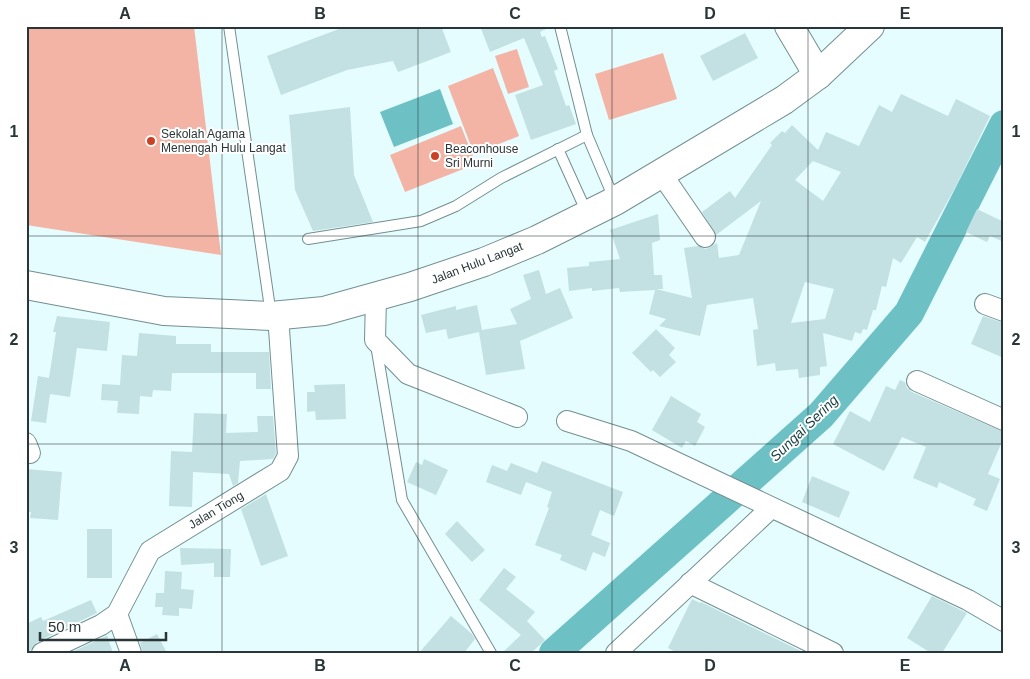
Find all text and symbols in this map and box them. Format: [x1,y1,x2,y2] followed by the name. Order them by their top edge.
[119,5,131,22] text: A
[314,5,326,22] text: B
[509,5,521,22] text: C
[704,5,716,22] text: D
[900,5,911,22] text: E
[10,123,19,140] text: 1
[1012,123,1021,140] text: 1
[161,127,286,155] place label: Sekolah Agama Menengah Hulu Langat
[145,135,157,147] marker: Sekolah Agama Menengah Hulu Langat
[445,142,519,170] place label: Beaconhouse Sri Murni
[429,150,441,162] marker: Beaconhouse Sri Murni
[429,239,525,287] street label: Jalan Hulu Langat
[10,331,19,348] text: 2
[1012,331,1021,348] text: 2
[767,392,841,464] water label: Sungai Sering
[186,488,246,532] street label: Jalan Tiong
[10,539,19,556] text: 3
[1012,539,1021,556] text: 3
[40,609,166,641] scale bar
[48,618,81,635] text: 50 m
[119,657,131,674] text: A
[314,657,326,674] text: B
[509,657,521,674] text: C
[704,657,716,674] text: D
[900,657,911,674] text: E

